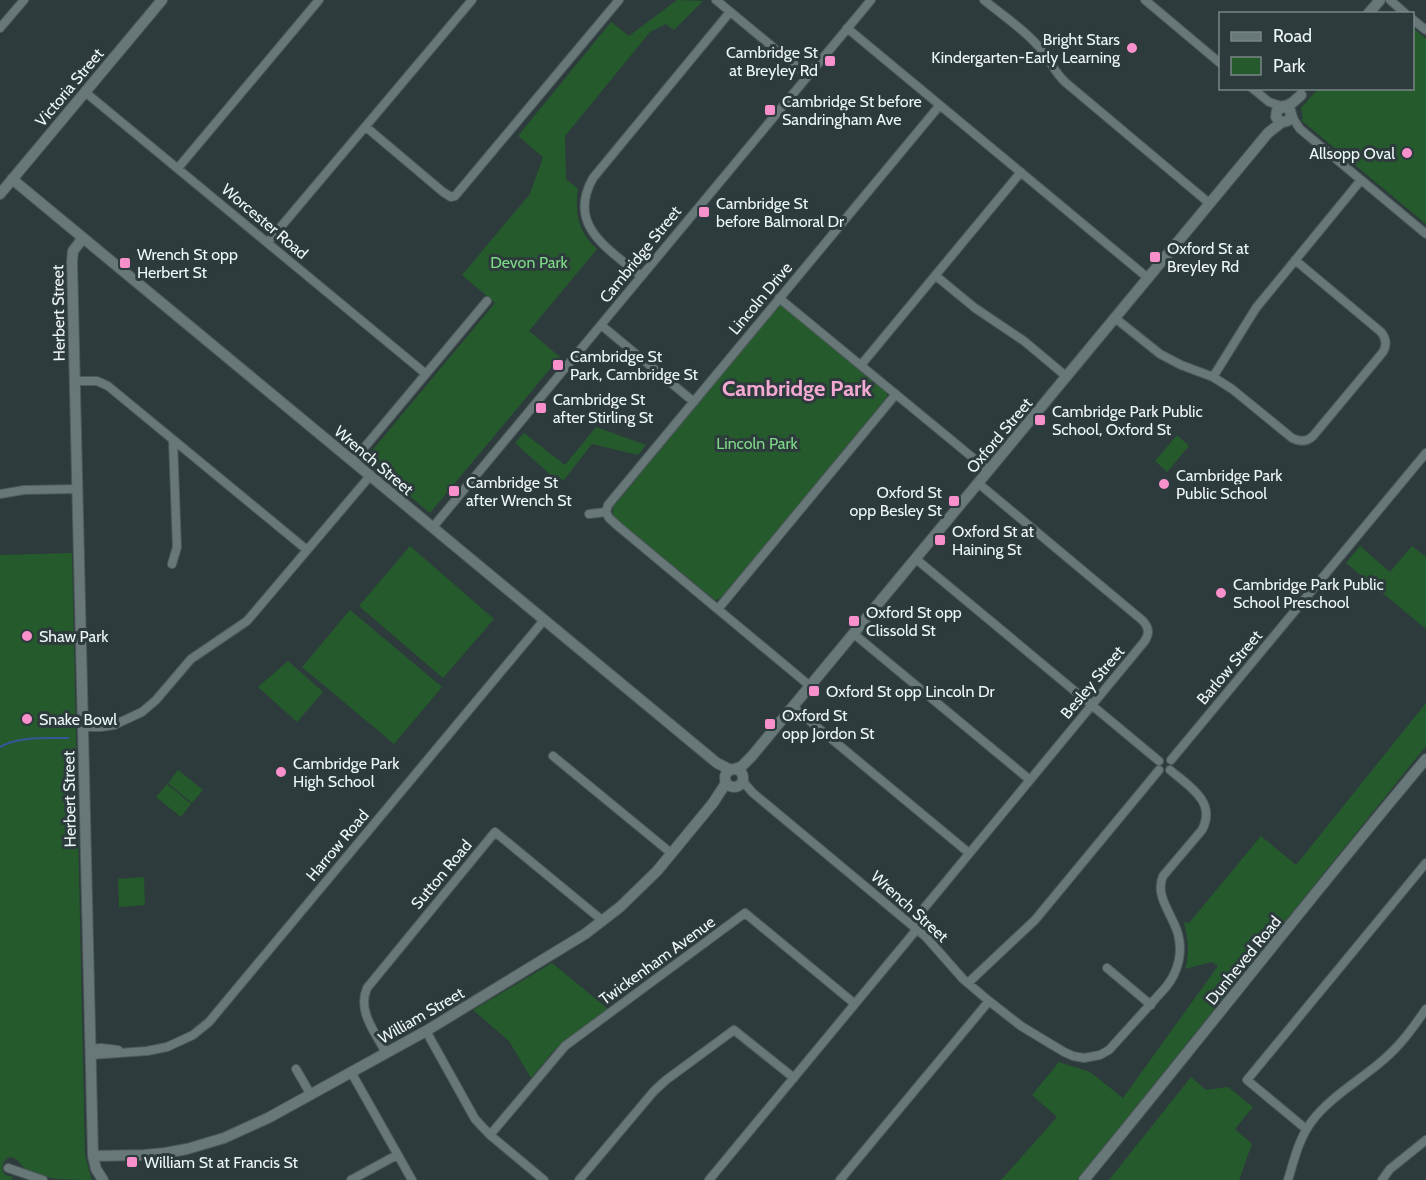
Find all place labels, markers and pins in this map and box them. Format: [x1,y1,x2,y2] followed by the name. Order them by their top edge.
[931,30,1121,67] place label: Bright Stars Kindergarten-Early Learning
[1125,41,1139,55] marker: Bright Stars Kindergarten-Early Learning
[726,43,819,80] place label: Cambridge St at Breyley Rd
[823,54,837,68] marker: Cambridge St at Breyley Rd
[782,92,922,129] place label: Cambridge St before Sandringham Ave
[763,103,777,117] marker: Cambridge St before Sandringham Ave
[1309,144,1395,163] place label: Allsopp Oval
[1400,146,1414,160] marker: Allsopp Oval
[716,194,845,231] place label: Cambridge St before Balmoral Dr
[697,205,711,219] marker: Cambridge St before Balmoral Dr
[1167,239,1250,276] place label: Oxford St at Breyley Rd
[137,245,238,282] place label: Wrench St opp Herbert St
[1148,250,1162,264] marker: Oxford St at Breyley Rd
[118,256,132,270] marker: Wrench St opp Herbert St
[570,347,699,384] place label: Cambridge St Park, Cambridge St
[551,358,565,372] marker: Cambridge St Park, Cambridge St
[553,390,654,427] place label: Cambridge St after Stirling St
[534,401,548,415] marker: Cambridge St after Stirling St
[1052,402,1203,439] place label: Cambridge Park Public School, Oxford St
[1033,413,1047,427] marker: Cambridge Park Public School, Oxford St
[1176,466,1283,503] place label: Cambridge Park Public School
[466,473,572,510] place label: Cambridge St after Wrench St
[1157,477,1171,491] marker: Cambridge Park Public School
[849,483,943,520] place label: Oxford St opp Besley St
[447,484,461,498] marker: Cambridge St after Wrench St
[947,494,961,508] marker: Oxford St opp Besley St
[952,522,1035,559] place label: Oxford St at Haining St
[933,533,947,547] marker: Oxford St at Haining St
[1233,575,1384,612] place label: Cambridge Park Public School Preschool
[1214,586,1228,600] marker: Cambridge Park Public School Preschool
[866,603,962,640] place label: Oxford St opp Clissold St
[847,614,861,628] marker: Oxford St opp Clissold St
[39,627,109,646] place label: Shaw Park
[20,629,34,643] marker: Shaw Park
[826,682,995,701] place label: Oxford St opp Lincoln Dr
[807,684,821,698] marker: Oxford St opp Lincoln Dr
[782,706,875,743] place label: Oxford St opp Jordon St
[39,710,117,729] place label: Snake Bowl
[20,712,34,726] marker: Snake Bowl
[763,717,777,731] marker: Oxford St opp Jordon St
[293,754,400,791] place label: Cambridge Park High School
[274,765,288,779] marker: Cambridge Park High School
[144,1153,299,1172] place label: William St at Francis St
[125,1155,139,1169] marker: William St at Francis St

